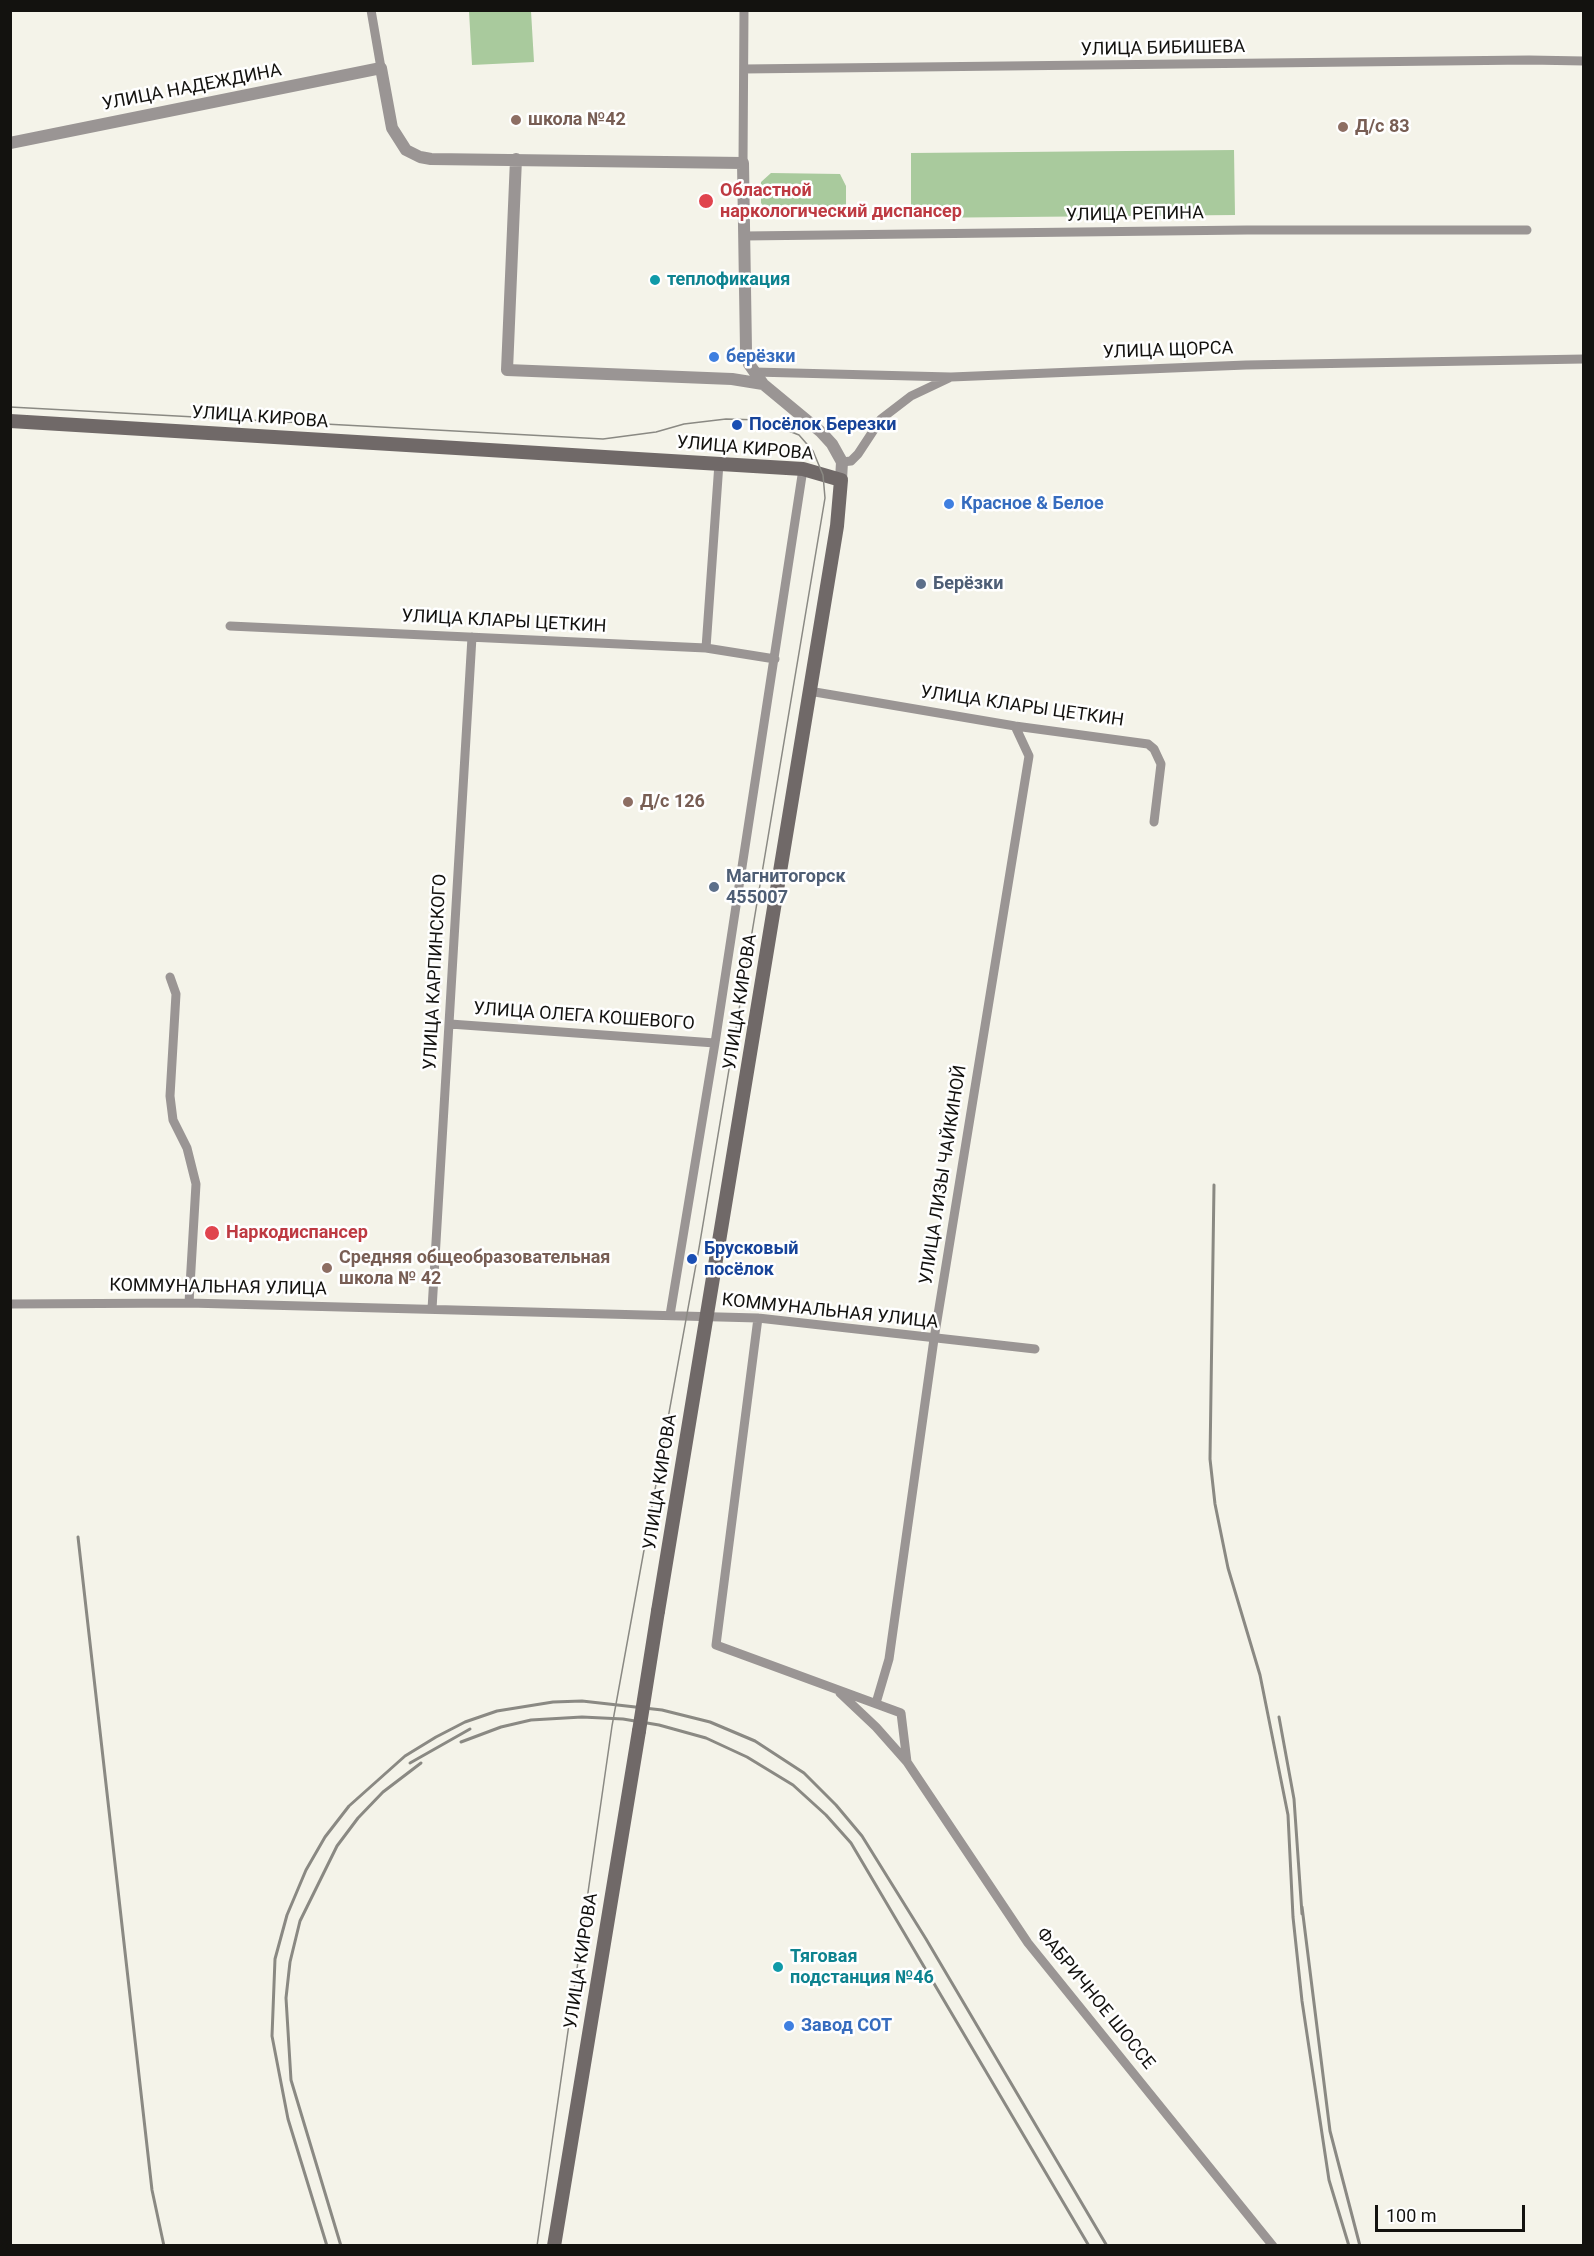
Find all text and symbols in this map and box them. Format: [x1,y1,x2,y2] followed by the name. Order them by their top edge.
[1081,37,1245,61] street label: УЛИЦА БИБИШЕВА
[100,60,284,116] street label: УЛИЦА НАДЕЖДИНА
[528,109,626,131] place label: школа №42
[509,113,523,127] marker: школа №42
[1355,116,1410,138] place label: Д/с 83
[1336,120,1350,134] marker: Д/с 83
[720,180,962,222] place label: Областной наркологический диспансер
[697,192,715,210] marker: Областной наркологический диспансер
[1066,203,1204,227] street label: УЛИЦА РЕПИНА
[667,269,790,291] place label: теплофикация
[648,273,662,287] marker: теплофикация
[1102,338,1234,364] street label: УЛИЦА ЩОРСА
[726,346,795,368] place label: берёзки
[707,350,721,364] marker: берёзки
[191,402,329,434] street label: УЛИЦА КИРОВА
[749,414,896,436] place label: Посёлок Березки
[730,418,744,432] marker: Посёлок Березки
[676,432,814,466] street label: УЛИЦА КИРОВА
[961,493,1104,515] place label: Красное & Белое
[942,497,956,511] marker: Красное & Белое
[933,573,1003,595] place label: Берёзки
[914,577,928,591] marker: Берёзки
[401,606,607,638] street label: УЛИЦА КЛАРЫ ЦЕТКИН
[919,682,1125,732] street label: УЛИЦА КЛАРЫ ЦЕТКИН
[640,791,705,813] place label: Д/с 126
[621,795,635,809] marker: Д/с 126
[726,866,846,908] place label: Магнитогорск 455007
[420,873,452,1071] street label: УЛИЦА КАРПИНСКОГО
[707,880,721,894] marker: Магнитогорск 455007
[720,933,762,1071] street label: УЛИЦА КИРОВА
[473,998,695,1036] street label: УЛИЦА ОЛЕГА КОШЕВОГО
[916,1064,972,1286] street label: УЛИЦА ЛИЗЫ ЧАЙКИНОЙ
[226,1222,368,1244] place label: Наркодиспансер
[203,1224,221,1242] marker: Наркодиспансер
[704,1238,799,1280] place label: Брусковый посёлок
[339,1247,610,1290] place label: Средняя общеобразовательная школа № 42
[685,1252,699,1266] marker: Брусковый посёлок
[320,1261,334,1275] marker: Средняя общеобразовательная школа № 42
[109,1275,327,1301] street label: КОММУНАЛЬНАЯ УЛИЦА
[721,1290,939,1334] street label: КОММУНАЛЬНАЯ УЛИЦА
[640,1413,682,1551] street label: УЛИЦА КИРОВА
[561,1892,603,2030] street label: УЛИЦА КИРОВА
[1031,1924,1159,2074] street label: ФАБРИЧНОЕ ШОССЕ
[790,1946,934,1988] place label: Тяговая подстанция №46
[771,1960,785,1974] marker: Тяговая подстанция №46
[801,2015,892,2037] place label: Завод СОТ
[782,2019,796,2033] marker: Завод СОТ
[1378,2193,1528,2231] scale bar
[1386,2205,1437,2226] text: 100 m

